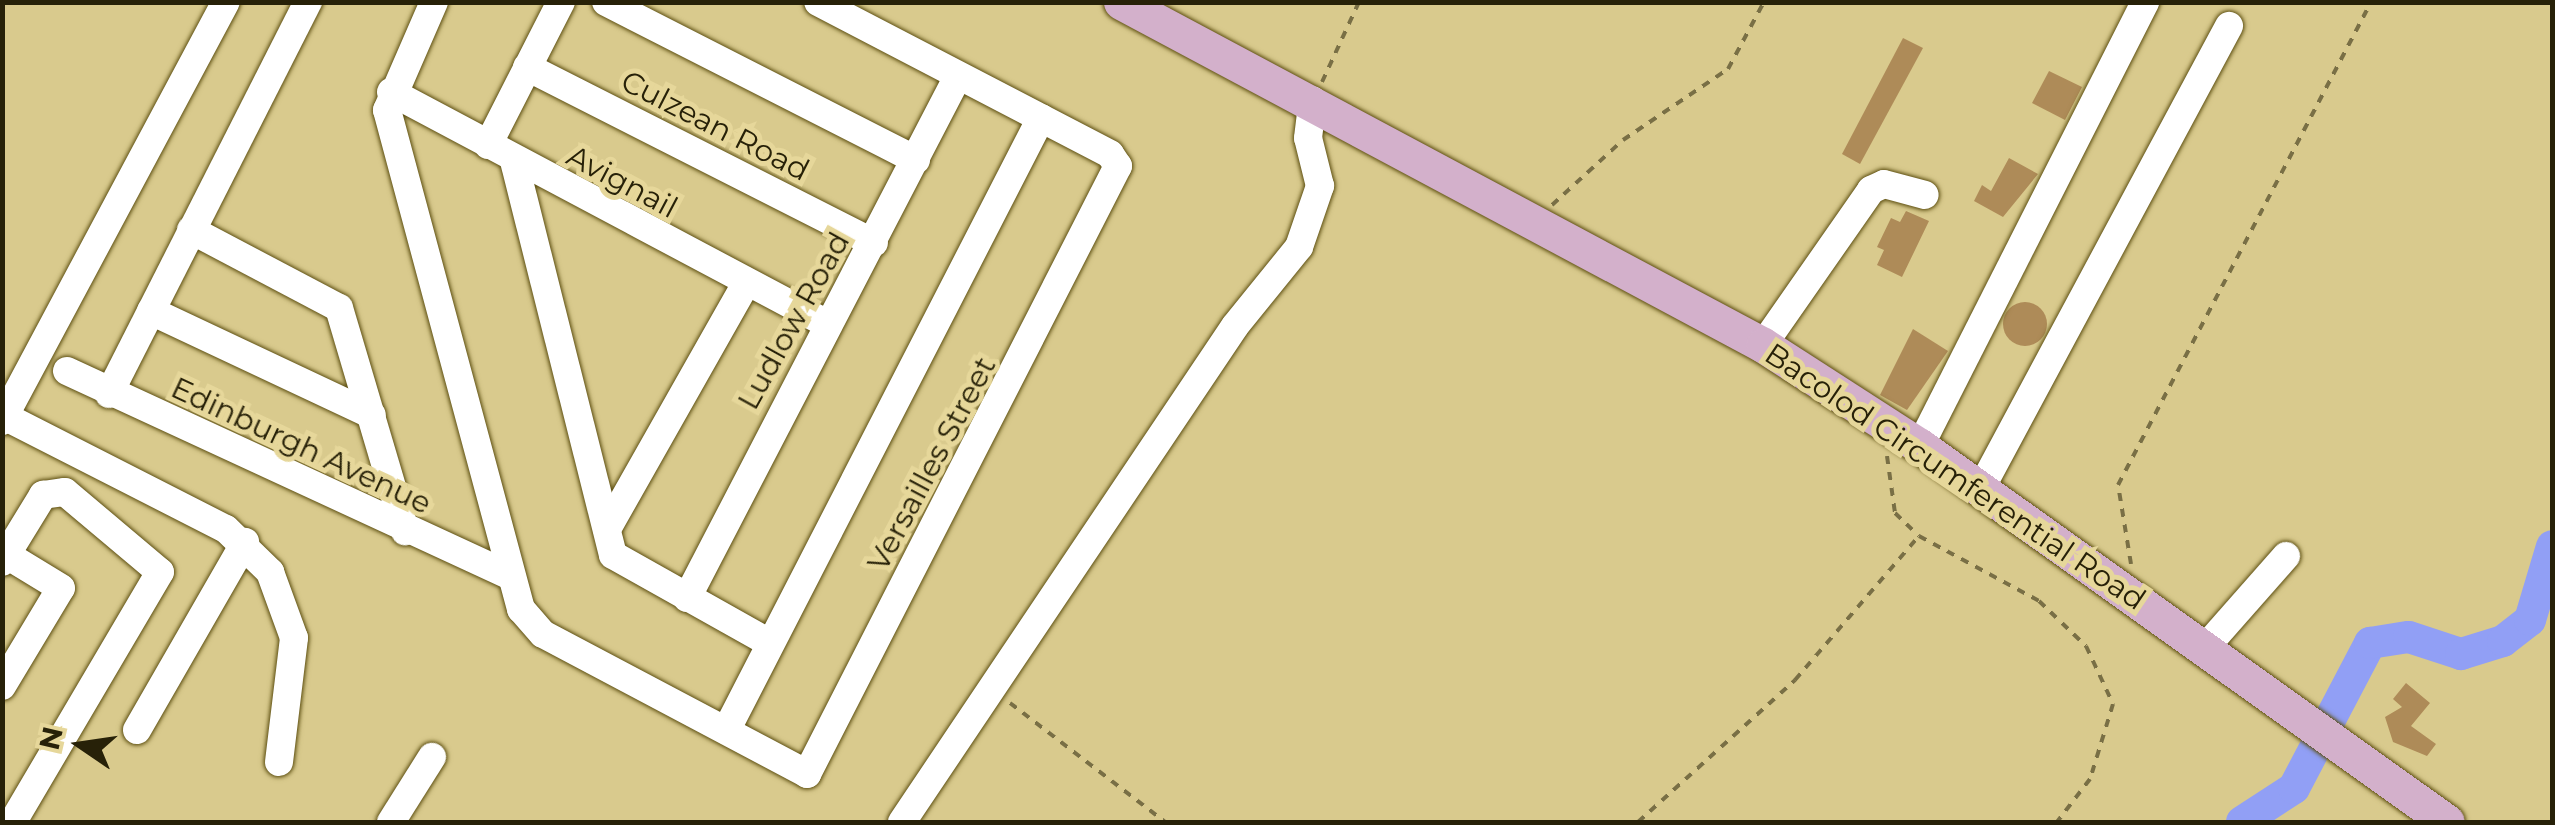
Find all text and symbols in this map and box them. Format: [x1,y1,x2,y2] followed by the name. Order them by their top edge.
[615,63,815,189] street label: Culzean Road
[561,138,683,226] street label: Avignail
[730,226,858,416] street label: Ludlow Road
[1758,336,2152,618] street label: Bacolod Circumferential Road
[860,351,1004,577] street label: Versailles Street
[165,370,437,522] street label: Edinburgh Avenue
[30,695,130,795] north arrow
[32,723,70,753] text: N

